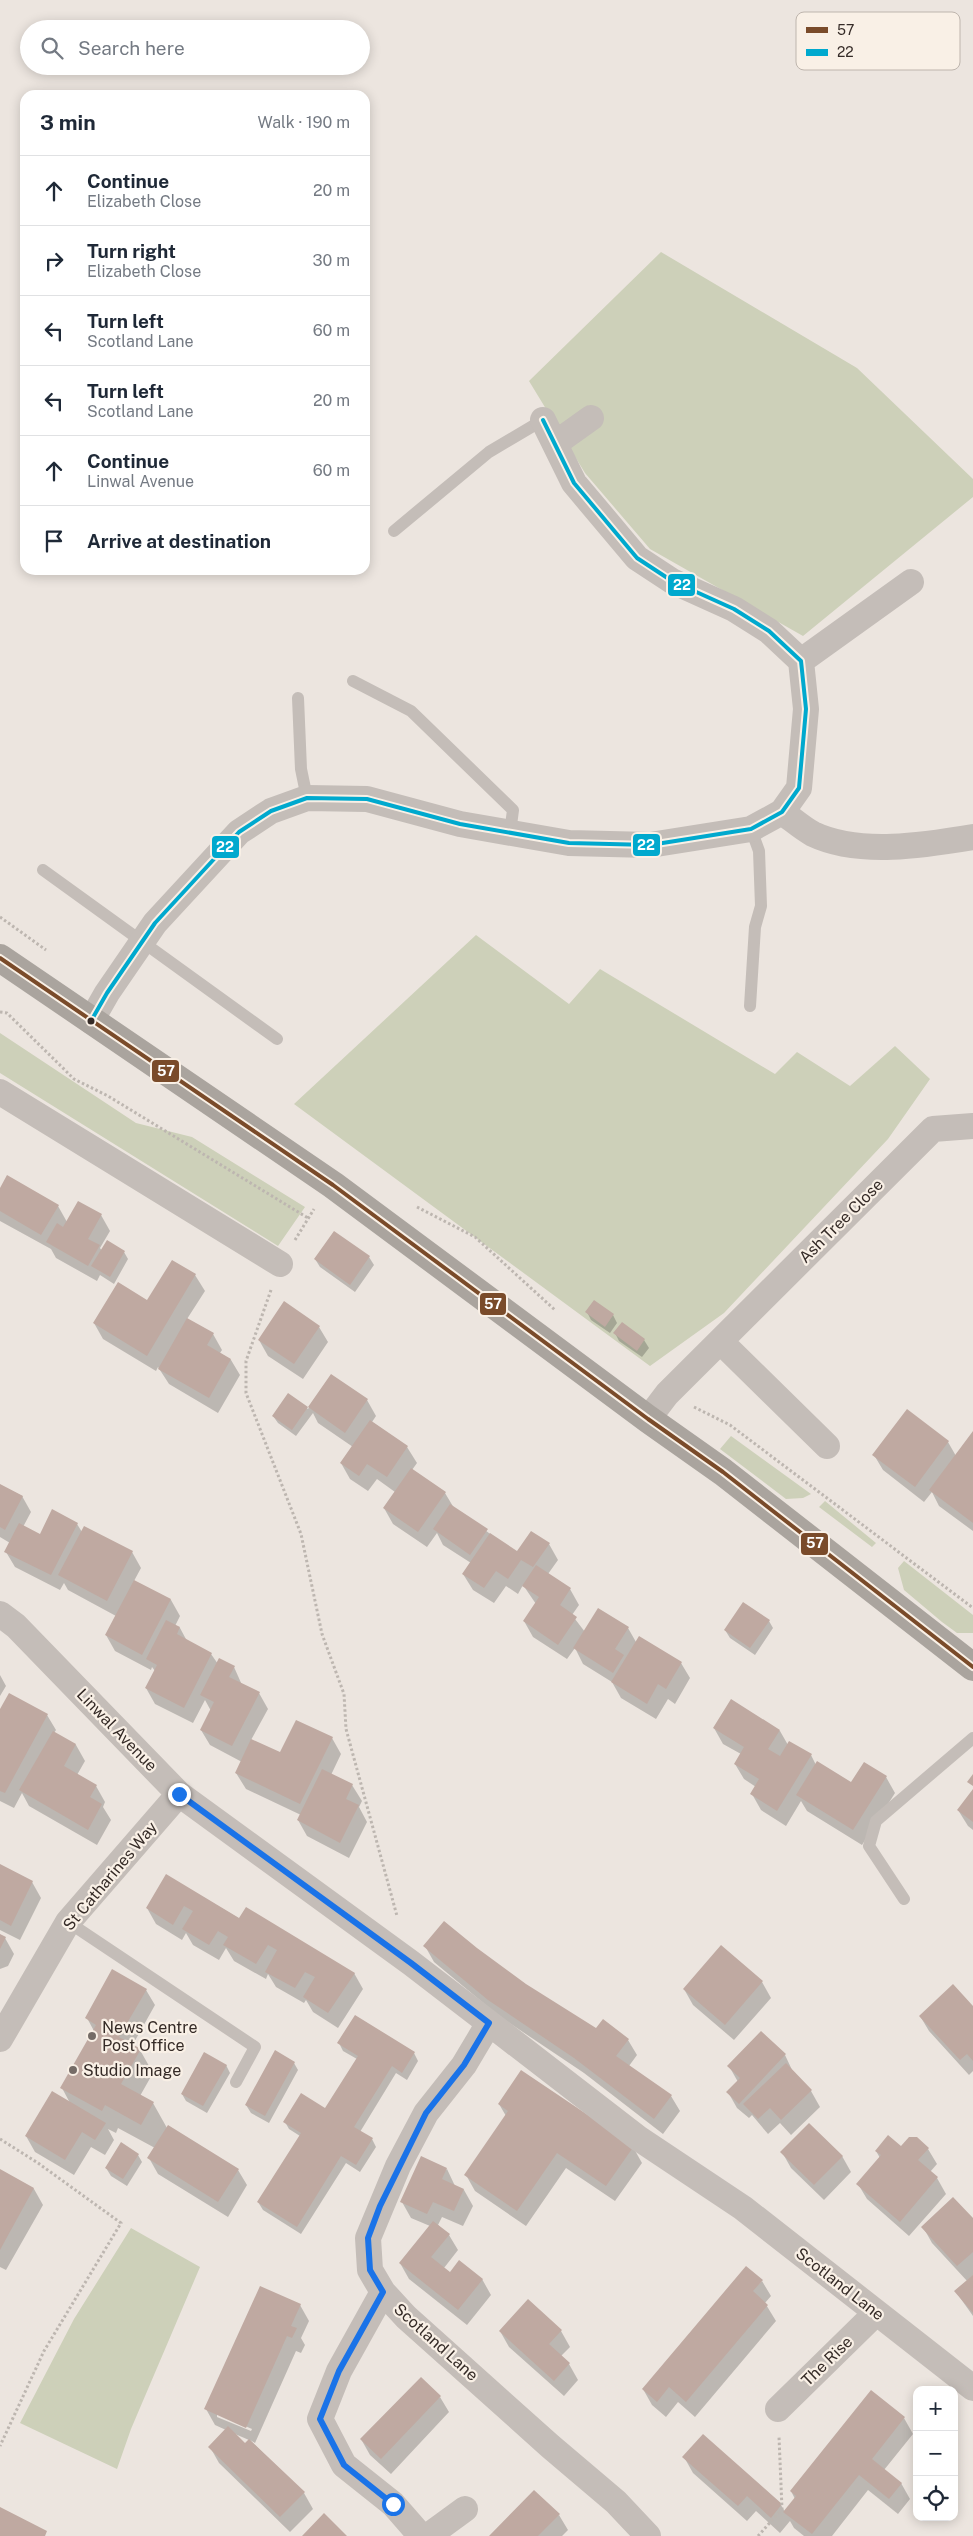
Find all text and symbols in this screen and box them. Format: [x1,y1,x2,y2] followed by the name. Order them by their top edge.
[796,12,960,70] legend
[20,20,370,75] search box
[837,22,854,38] text: 57
[38,34,66,62] icon: search
[78,37,185,59] text: Search here
[837,44,854,60] text: 22
[40,110,96,135] text: 3 min
[258,113,350,132] text: Walk · 190 m
[87,170,169,192] text: Continue
[40,177,68,205] icon: ahead
[313,181,350,200] text: 20 m
[87,192,201,211] text: Elizabeth Close
[87,240,176,262] text: Turn right
[40,247,68,275] icon: right
[313,251,350,270] text: 30 m
[87,262,201,281] text: Elizabeth Close
[87,310,164,332] text: Turn left
[40,317,68,345] icon: left
[313,321,350,340] text: 60 m
[87,332,194,351] text: Scotland Lane
[87,380,164,402] text: Turn left
[40,387,68,415] icon: left
[313,391,350,410] text: 20 m
[87,402,194,421] text: Scotland Lane
[87,450,169,472] text: Continue
[40,457,68,485] icon: ahead
[313,461,350,480] text: 60 m
[87,472,194,491] text: Linwal Avenue
[40,527,68,555] icon: arrive
[87,530,271,552] text: Arrive at destination
[667,573,696,597] line badge: 22
[673,577,691,593] text: 22
[632,833,661,857] line badge: 22
[211,835,240,859] line badge: 22
[637,837,655,853] text: 22
[216,839,234,855] text: 22
[86,1016,96,1026] unlabelled marker
[151,1059,180,1083] line badge: 57
[157,1063,175,1079] text: 57
[795,1175,887,1267] street label: Ash Tree Close
[479,1292,507,1316] line badge: 57
[484,1296,502,1312] text: 57
[800,1532,829,1556] line badge: 57
[806,1535,824,1551] text: 57
[73,1685,161,1775] street label: Linwal Avenue
[168,1783,191,1806] route end
[59,1817,161,1934] street label: St Catharines Way
[102,2018,198,2055] place label: News Centre Post Office
[86,2030,98,2042] marker: News Centre Post Office
[83,2061,181,2080] place label: Studio Image
[67,2064,79,2076] marker: Studio Image
[792,2244,888,2324] street label: Scotland Lane
[390,2299,482,2385] street label: Scotland Lane
[798,2332,856,2390] street label: The Rise
[913,2386,958,2521] map controls
[913,2386,958,2431] button: +
[913,2431,958,2476] button: −
[913,2476,958,2521] button: locate
[382,2493,405,2516] route start

